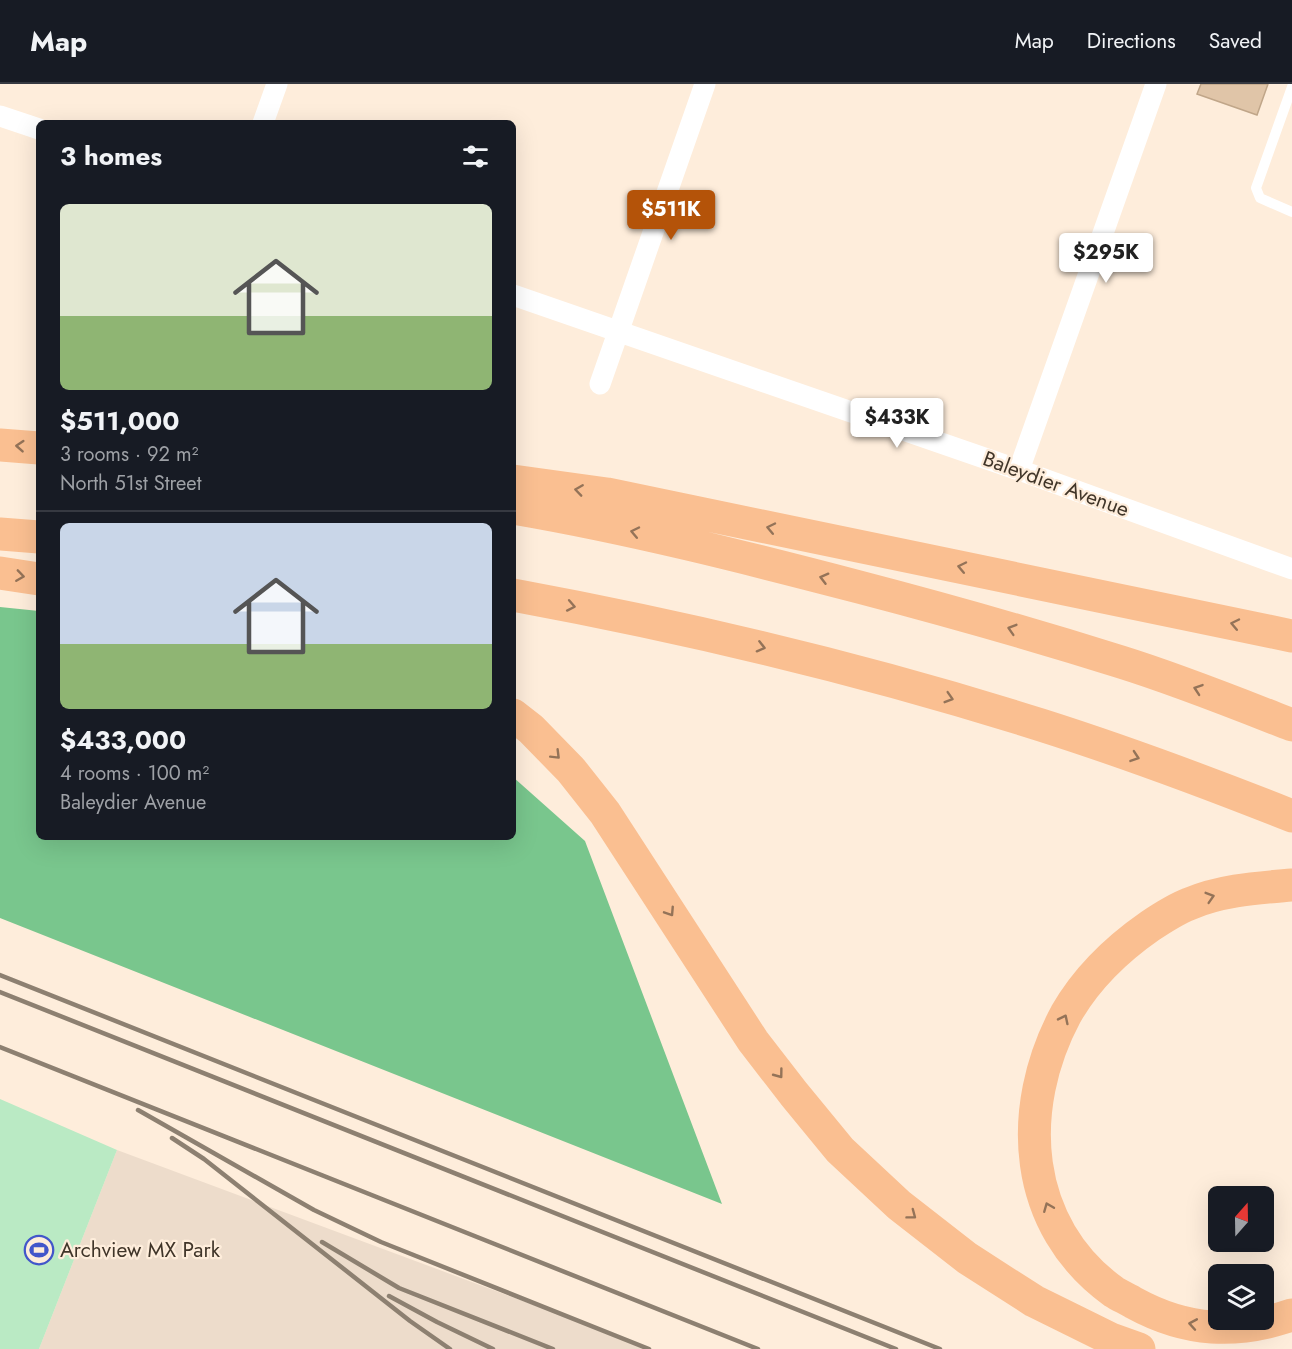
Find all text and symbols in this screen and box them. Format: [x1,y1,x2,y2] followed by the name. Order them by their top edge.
[30,21,87,62] text: Map
[1015,26,1054,56] text: Map
[1087,26,1176,56] text: Directions
[1209,26,1262,56] text: Saved
[60,137,162,175] text: 3 homes
[459,140,492,173] icon: filters
[629,190,713,241] pin: $511K
[641,195,701,224] text: $511K
[1064,233,1148,284] pin: $295K
[1073,238,1139,267] text: $295K
[222,243,330,351] icon: home
[855,398,939,449] pin: $433K
[60,402,179,440] text: $511,000
[864,403,930,432] text: $433K
[15,440,24,453] one-way arrow
[60,440,198,469] text: 3 rooms · 92 m²
[979,444,1133,524] street label: Baleydier Avenue
[60,469,201,498] text: North 51st Street
[575,484,584,496] one-way arrow
[766,522,776,535] one-way arrow
[630,527,640,540] one-way arrow
[957,561,967,574] one-way arrow
[222,562,330,670] icon: home
[15,570,24,582] one-way arrow
[820,573,830,585] one-way arrow
[565,599,575,612] one-way arrow
[1230,618,1240,631] one-way arrow
[1008,624,1018,636] one-way arrow
[756,639,766,652] one-way arrow
[1193,684,1204,697] one-way arrow
[943,691,954,703] one-way arrow
[60,721,186,759] text: $433,000
[549,748,560,758] one-way arrow
[1129,750,1140,763] one-way arrow
[60,759,209,788] text: 4 rooms · 100 m²
[60,788,206,817] text: Baleydier Avenue
[1204,892,1215,904] one-way arrow
[663,906,674,917] one-way arrow
[1057,1015,1069,1026] one-way arrow
[771,1068,782,1079] one-way arrow
[1208,1186,1274,1252] north arrow
[1208,1186,1274,1330] map controls
[1043,1203,1055,1214] one-way arrow
[905,1208,916,1219] one-way arrow
[23,1234,55,1266] sports icon: Archview MX Park
[60,1235,221,1265] place label: Archview MX Park
[1208,1264,1274,1330] button: layers
[1189,1318,1199,1331] one-way arrow

